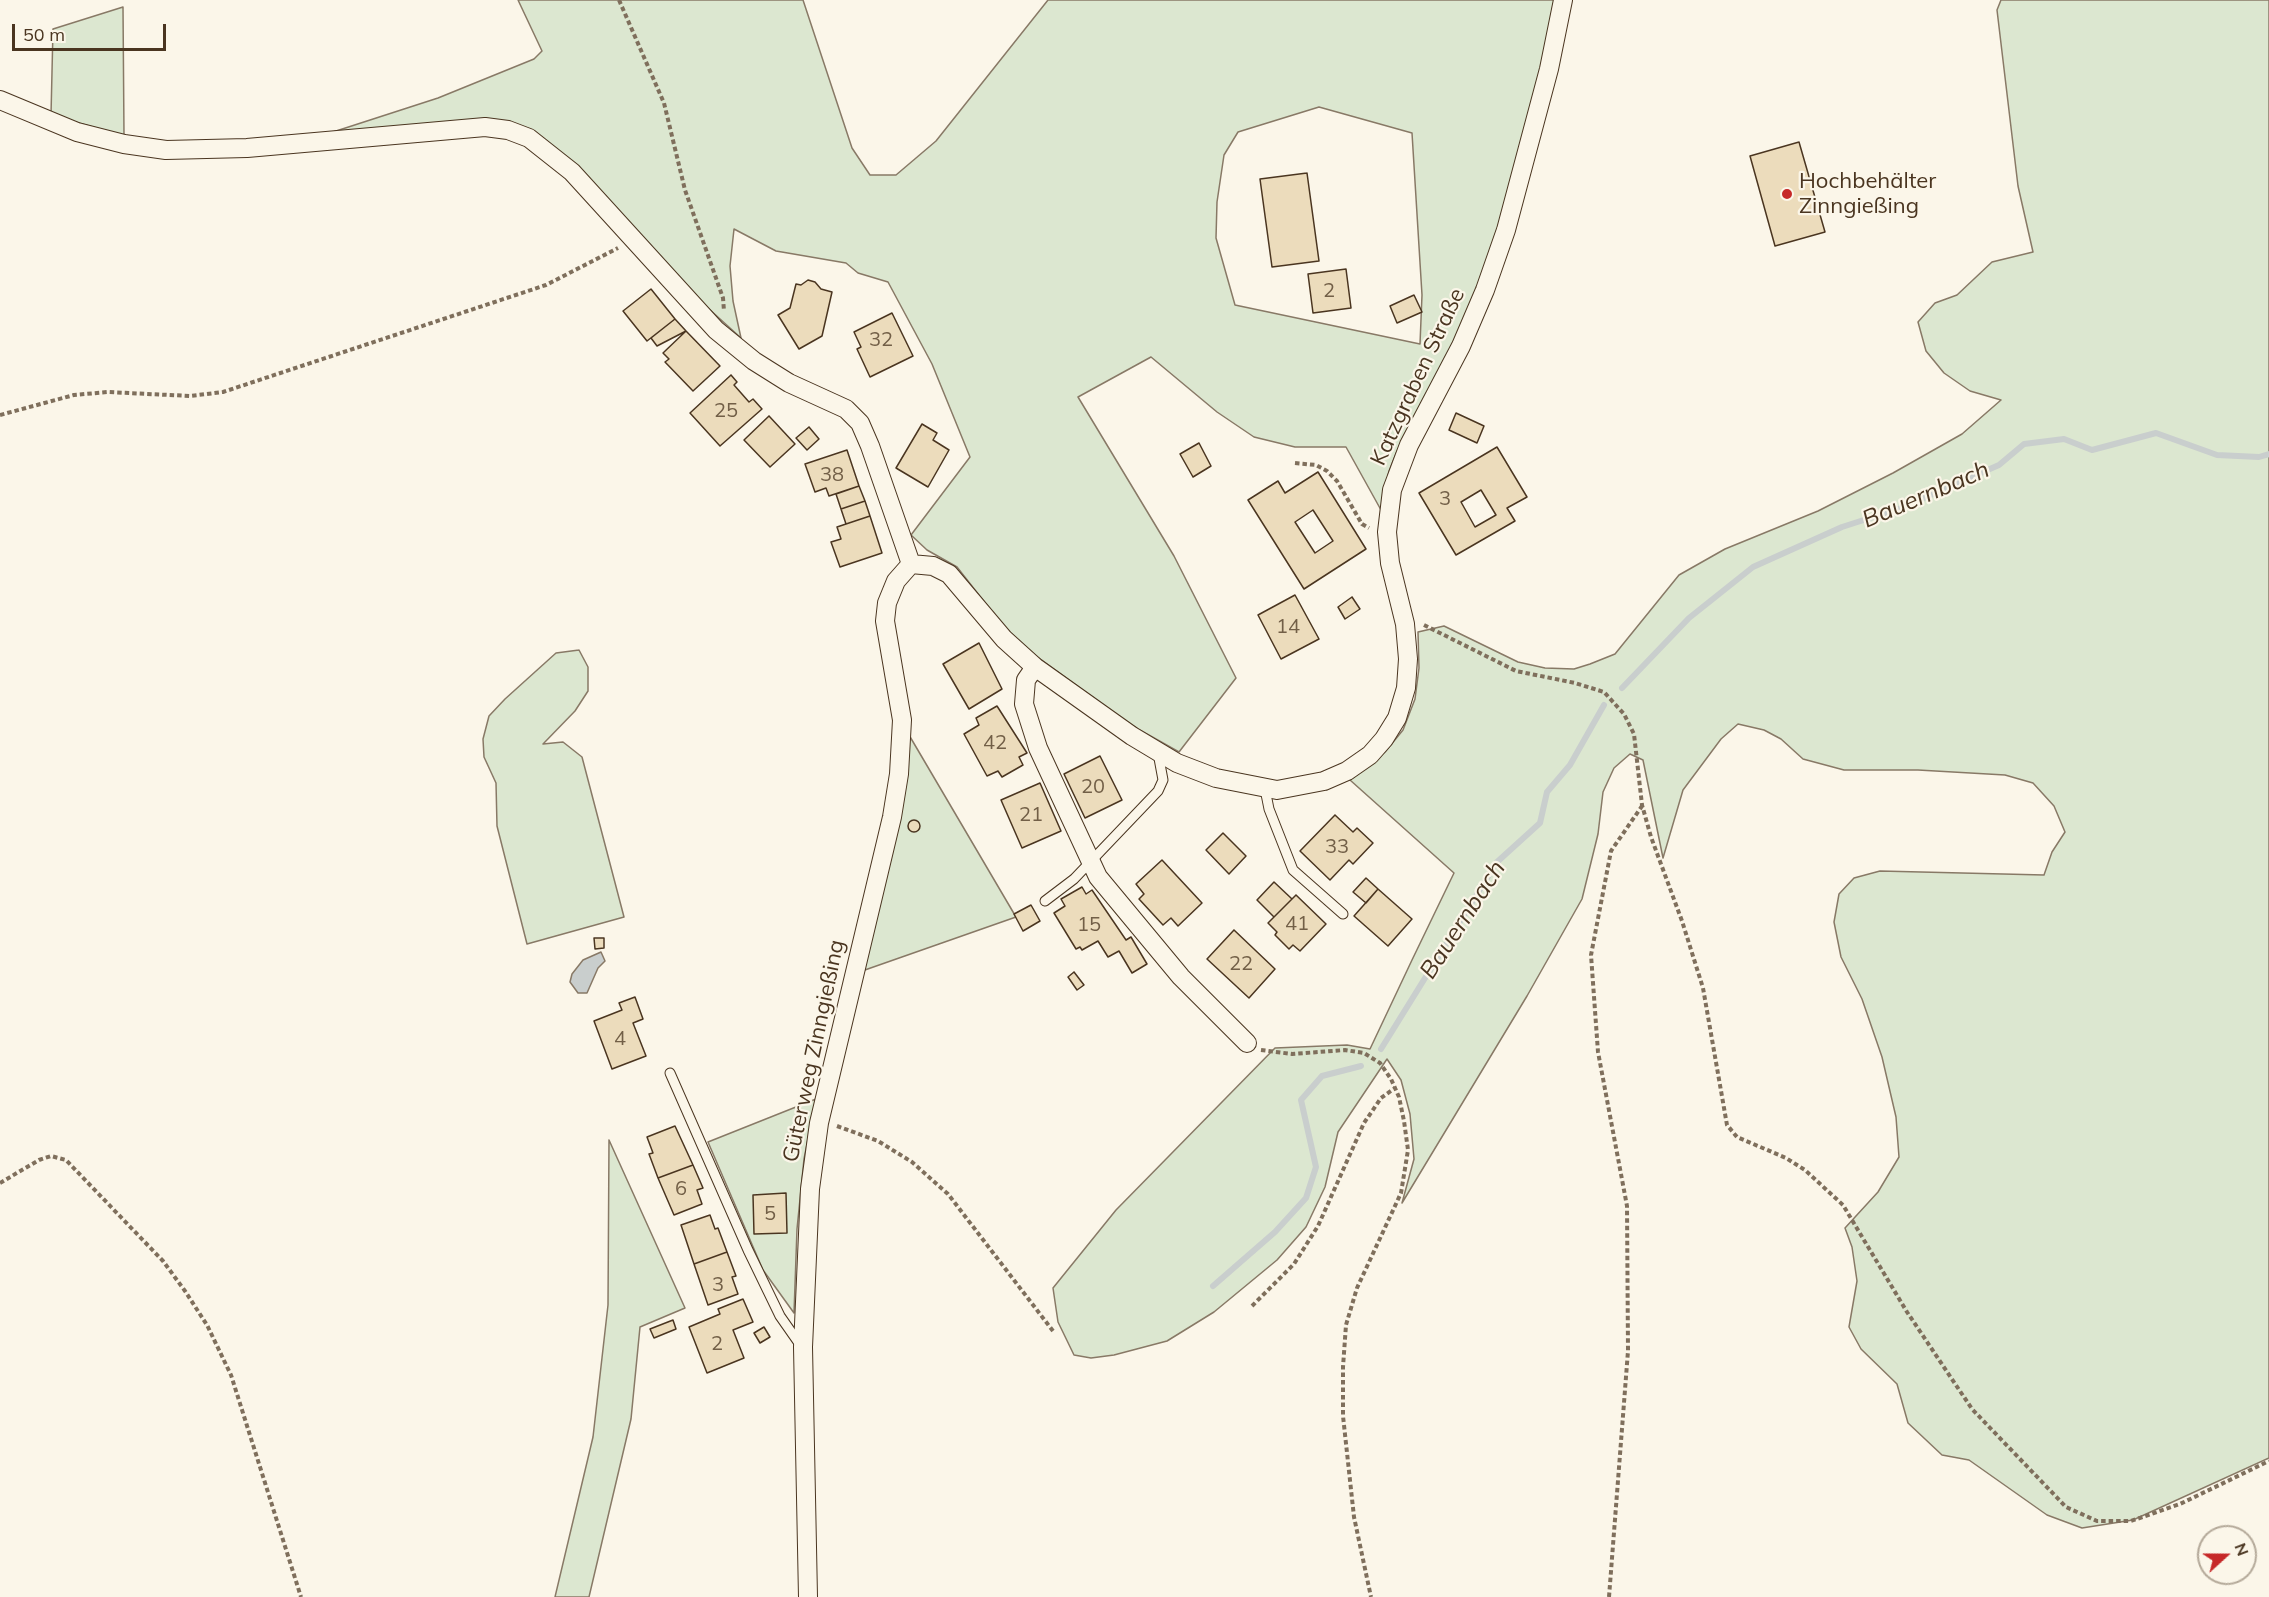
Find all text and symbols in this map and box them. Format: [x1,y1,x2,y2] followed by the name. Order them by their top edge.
[15,12,170,50] scale bar
[23,23,65,46] text: 50 m
[1799,168,1936,220] place label: Hochbehälter Zinngießing
[1780,187,1794,201] marker: Hochbehälter Zinngießing
[1323,279,1335,303] house number: 2
[1365,284,1471,470] street label: Katzgraben Straße
[869,328,893,352] house number: 32
[714,399,738,423] house number: 25
[1858,455,1994,535] water label: Bauernbach
[820,463,844,487] house number: 38
[1439,487,1451,511] house number: 3
[1276,615,1300,639] house number: 14
[983,731,1007,755] house number: 42
[1081,775,1105,799] house number: 20
[1019,803,1043,827] house number: 21
[1325,835,1349,859] house number: 33
[1414,855,1512,985] water label: Bauernbach
[1285,912,1309,936] house number: 41
[1077,913,1101,937] house number: 15
[778,937,850,1165] street label: Güterweg Zinngießing
[1229,952,1253,976] house number: 22
[614,1027,626,1051] house number: 4
[675,1177,687,1201] house number: 6
[764,1202,776,1226] house number: 5
[712,1273,724,1297] house number: 3
[711,1332,723,1356] house number: 2
[2197,1525,2257,1585] north arrow
[2230,1540,2253,1558] text: N

